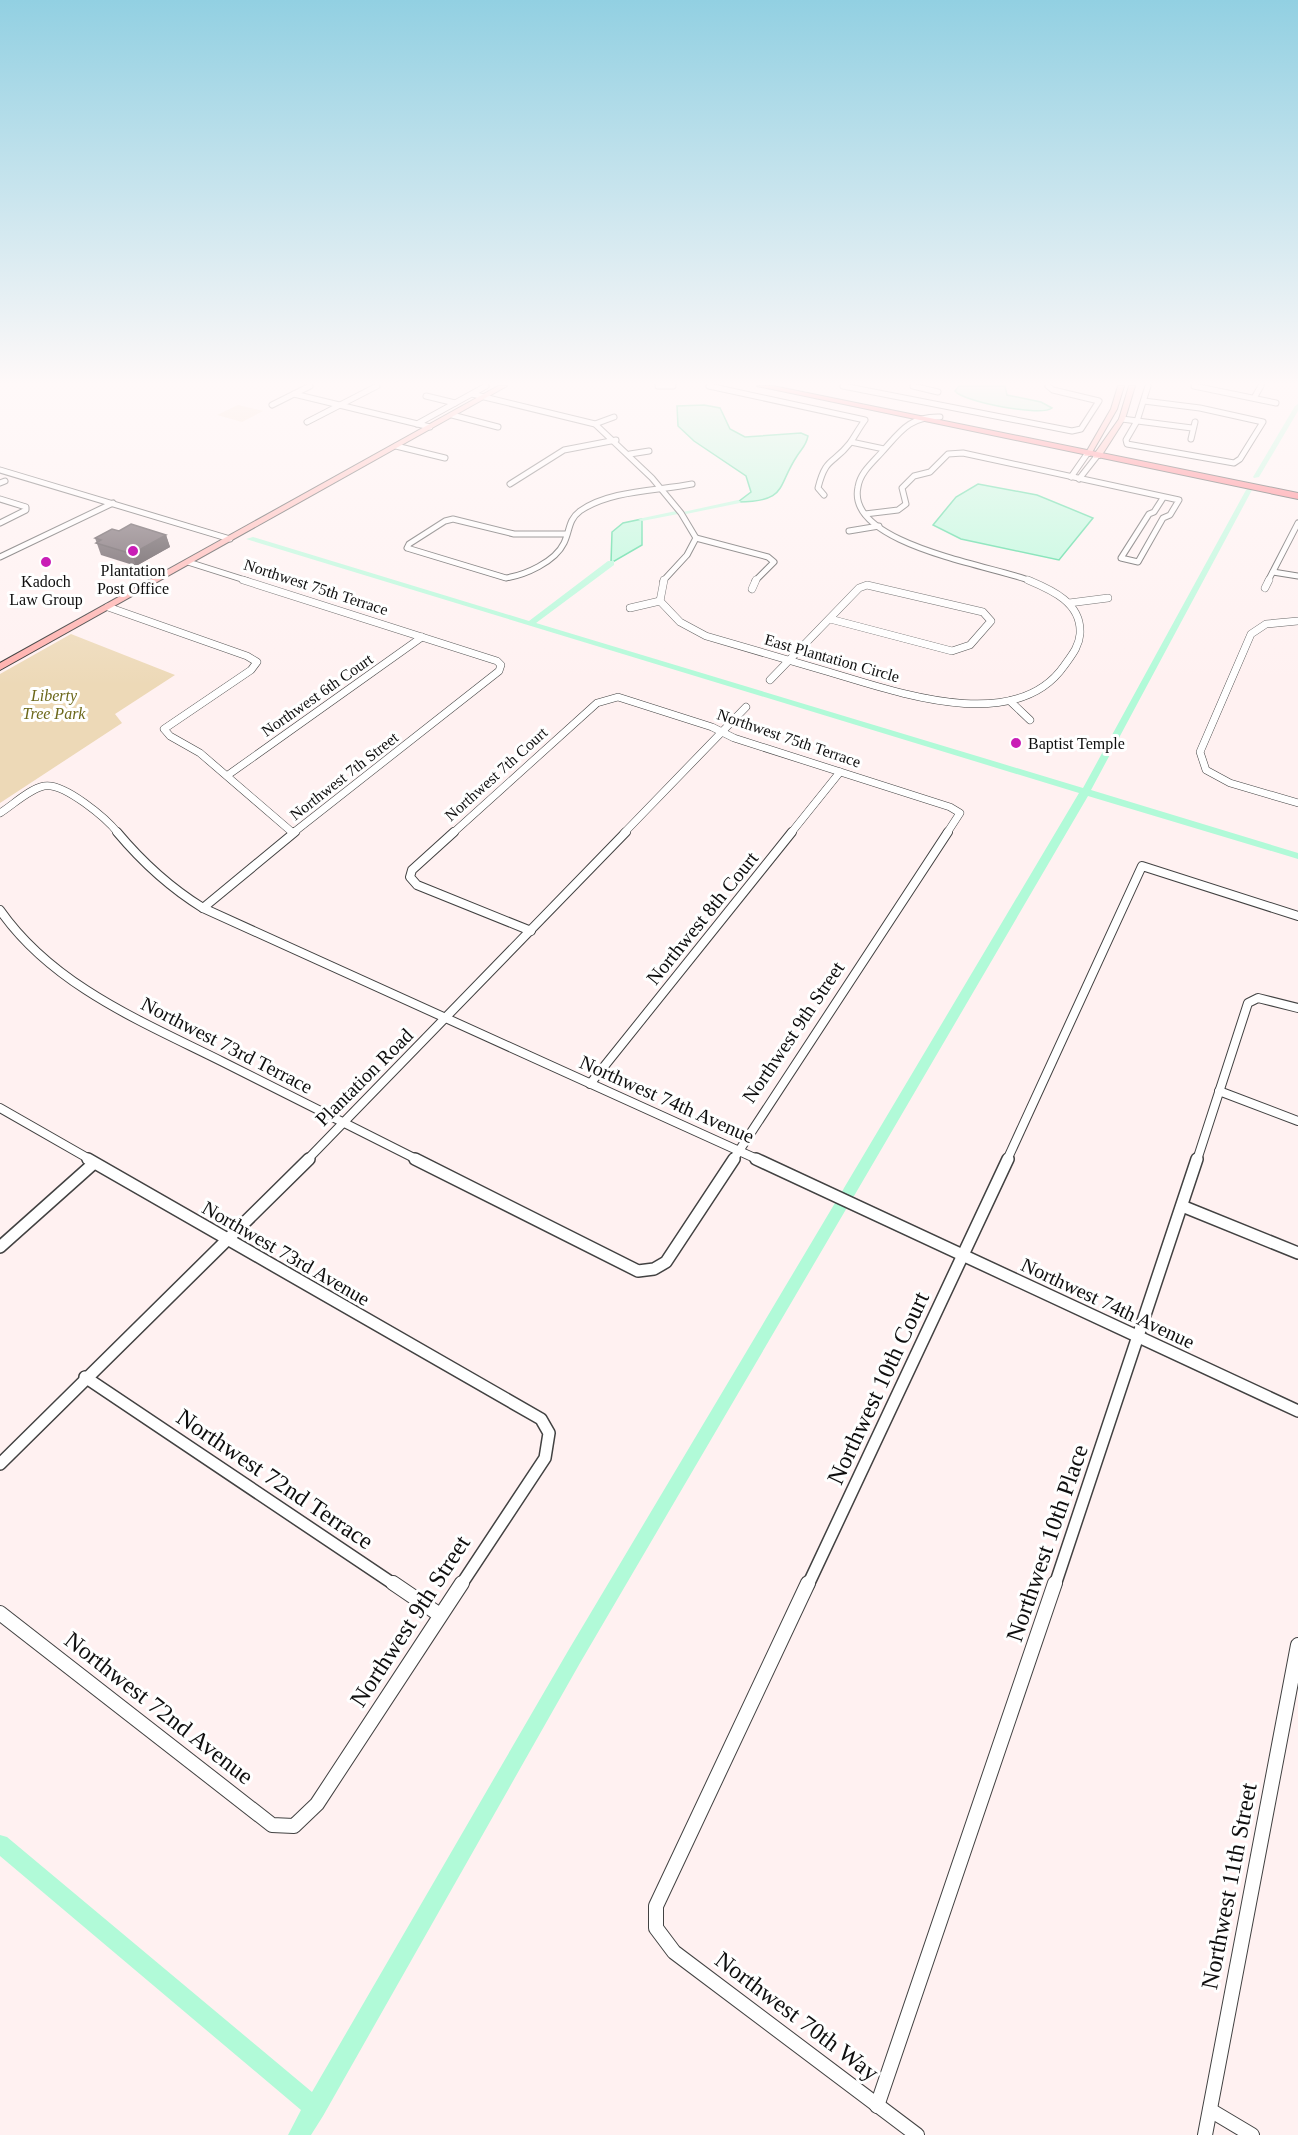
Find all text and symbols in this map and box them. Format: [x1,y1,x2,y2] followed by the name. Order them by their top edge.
[126,544,140,558] marker: Plantation Post Office
[39,555,53,569] marker: Kadoch Law Group
[242,556,390,618] street label: Northwest 75th Terrace
[97,562,169,597] place label: Plantation Post Office
[9,573,83,609] place label: Kadoch Law Group
[763,631,901,685] street label: East Plantation Circle
[258,650,376,740] street label: Northwest 6th Court
[23,687,86,722] park label: Liberty Tree Park
[715,705,863,771] street label: Northwest 75th Terrace
[441,723,551,824] street label: Northwest 7th Court
[287,728,402,823] street label: Northwest 7th Street
[1028,735,1125,753] place label: Baptist Temple
[1009,736,1023,750] marker: Baptist Temple
[642,847,763,989] street label: Northwest 8th Court
[738,957,849,1107] street label: Northwest 9th Street
[138,992,316,1098] street label: Northwest 73rd Terrace
[311,1024,417,1130] street label: Plantation Road
[576,1051,758,1147] street label: Northwest 74th Avenue
[198,1196,374,1310] street label: Northwest 73rd Avenue
[1018,1253,1198,1353] street label: Northwest 74th Avenue
[822,1287,934,1488] street label: Northwest 10th Court
[172,1404,378,1554] street label: Northwest 72nd Terrace
[1001,1441,1093,1645] street label: Northwest 10th Place
[345,1530,475,1711] street label: Northwest 9th Street
[60,1626,258,1790] street label: Northwest 72nd Avenue
[1196,1780,1262,1991] street label: Northwest 11th Street
[710,1946,884,2086] street label: Northwest 70th Way

